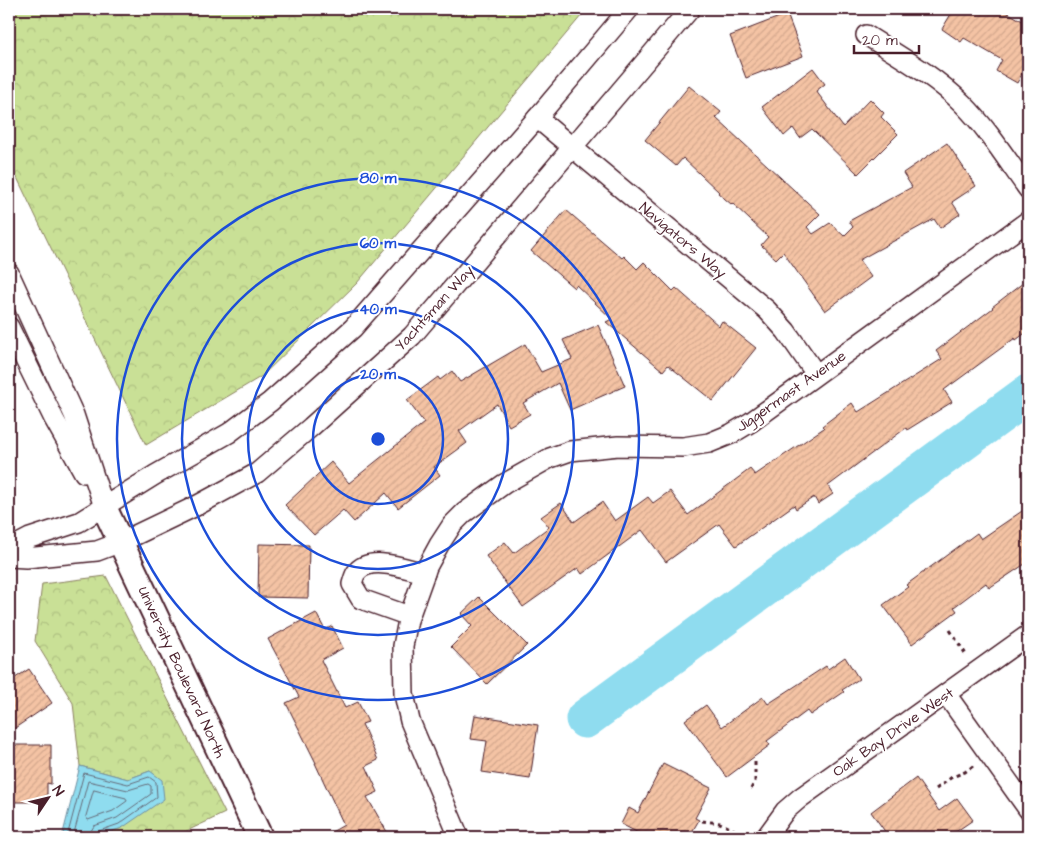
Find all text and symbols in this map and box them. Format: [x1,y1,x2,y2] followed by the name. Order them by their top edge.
[854,22,920,54] scale bar
[862,30,898,51] text: 20 m
[360,168,397,189] text: 80 m
[634,197,731,284] street label: Navigators Way
[360,233,397,254] text: 60 m
[390,261,479,357] street label: Yachtsman Way
[359,299,397,320] text: 40 m
[732,346,851,438] street label: Jiggermast Avenue
[359,364,396,385] text: 20 m
[369,430,387,448] centre of rings
[132,583,231,762] street label: University Boulevard North
[829,683,959,783] street label: Oak Bay Drive West
[22,774,72,824] north arrow
[47,782,69,801] text: N

